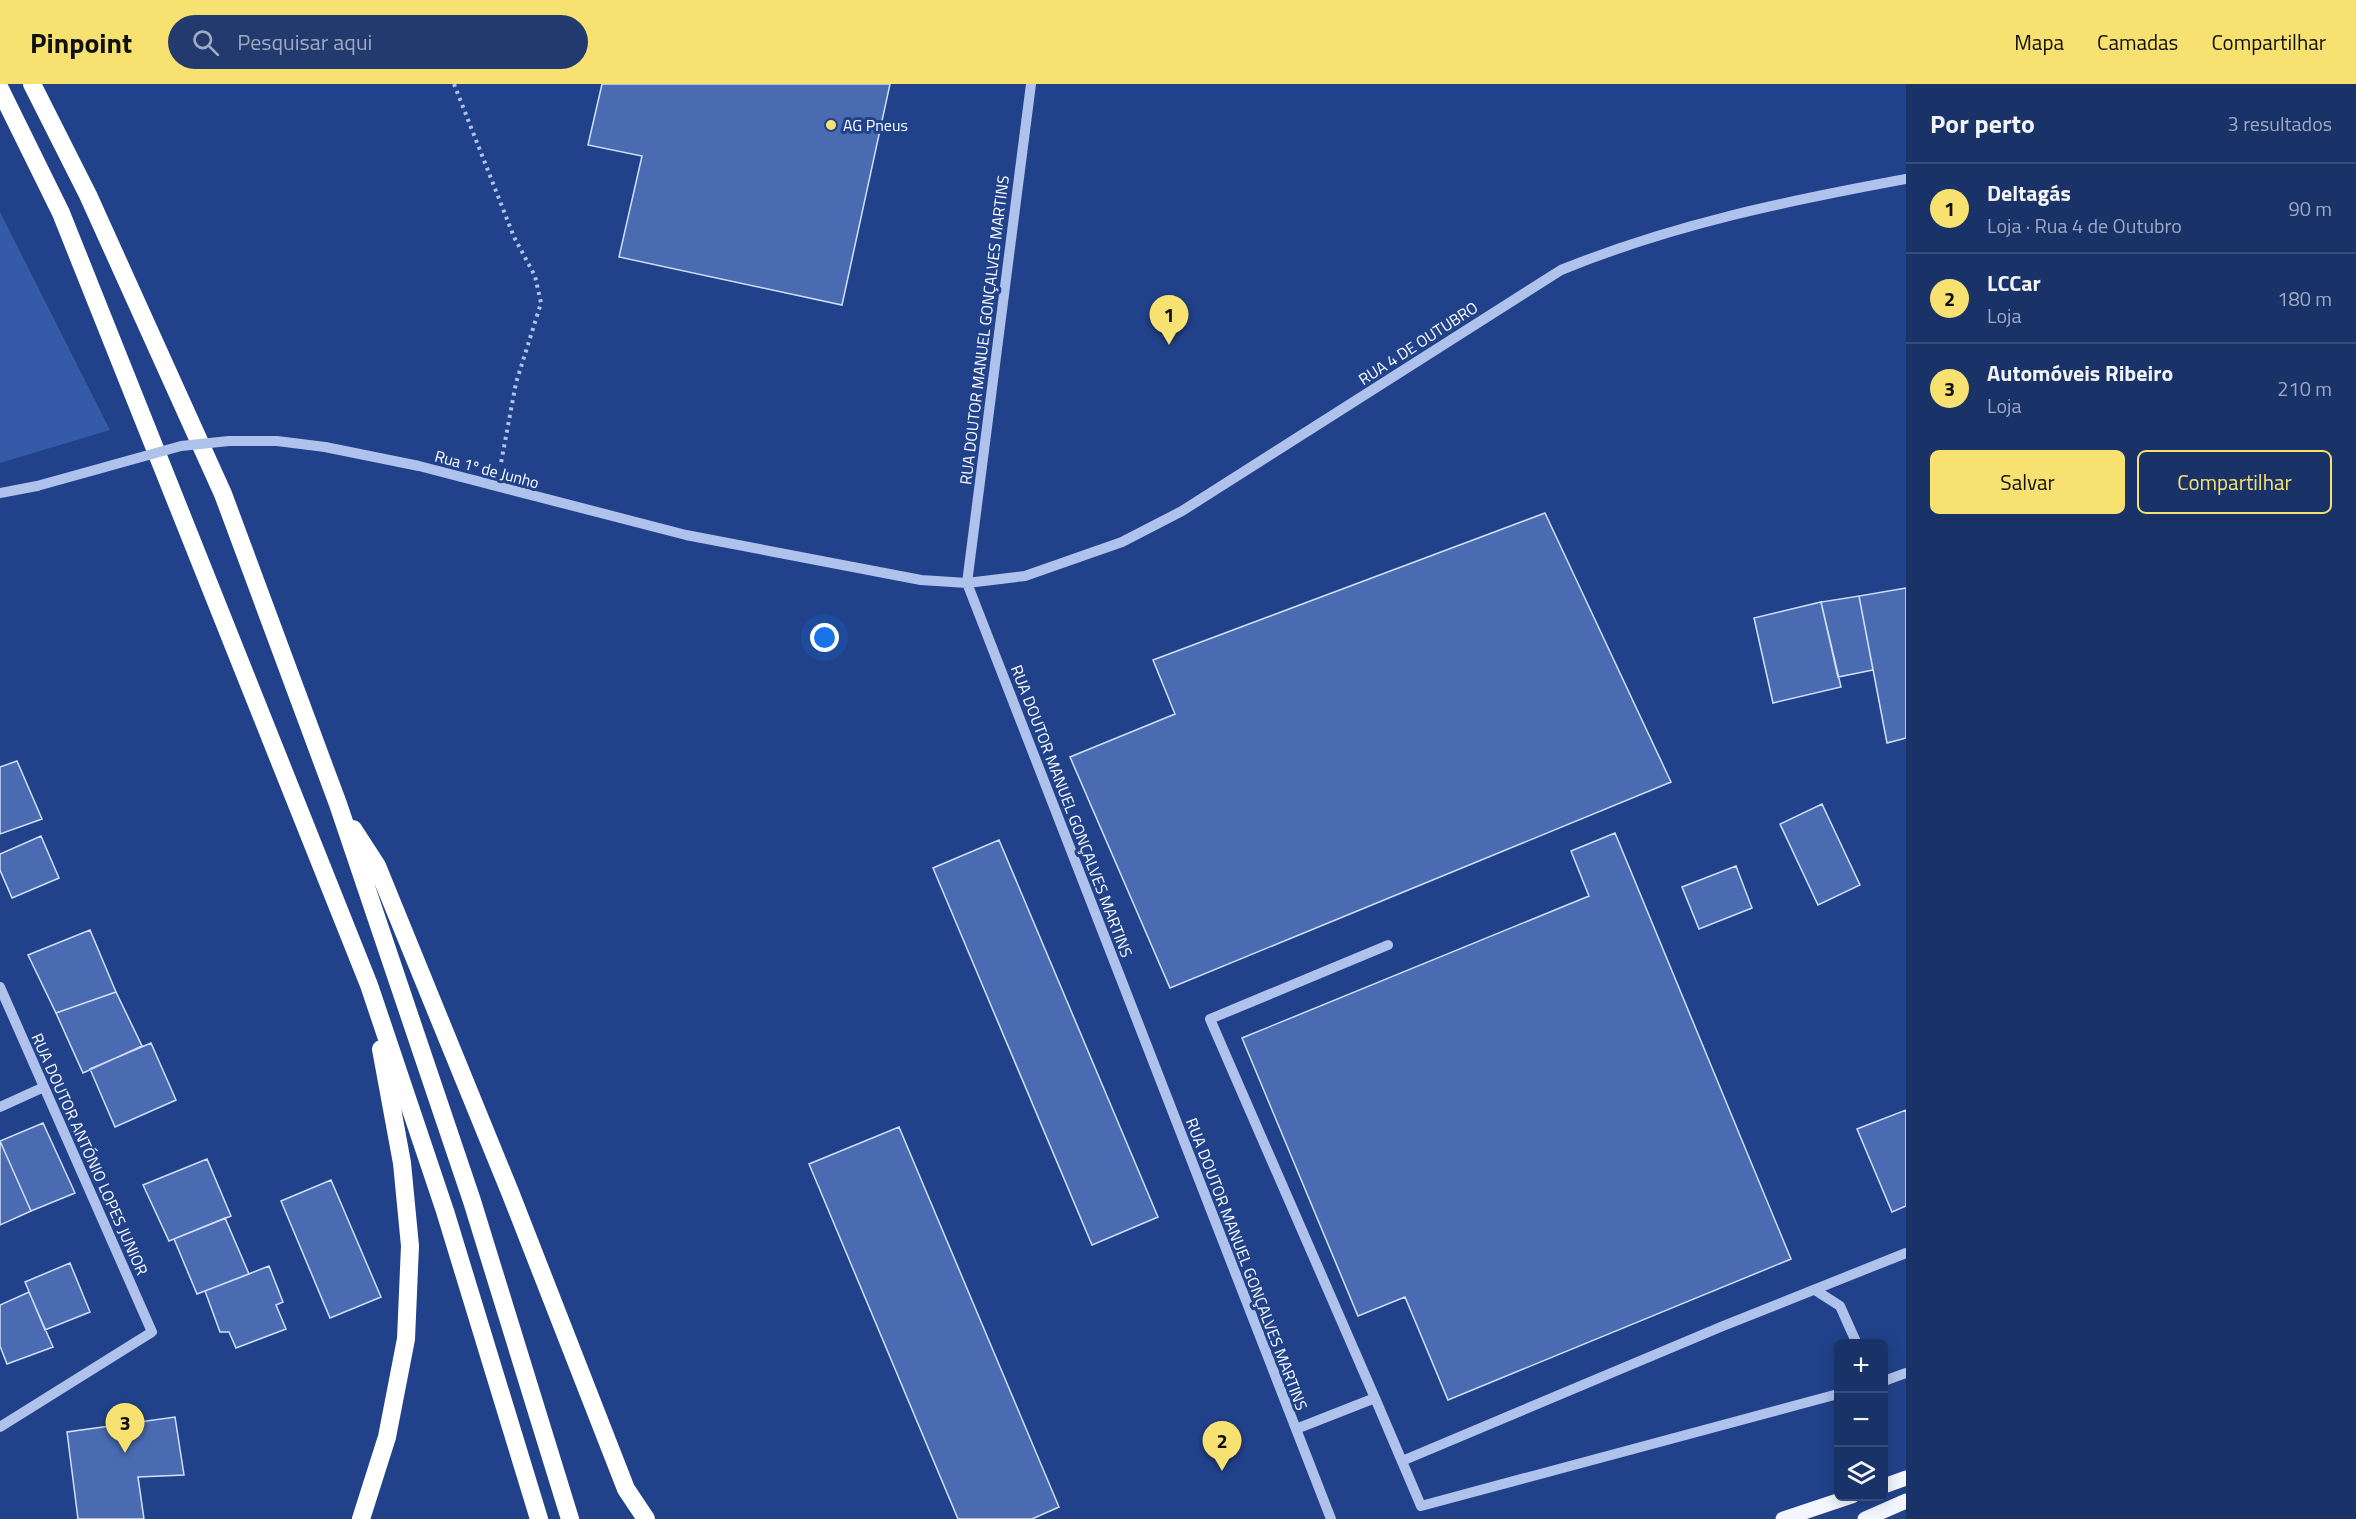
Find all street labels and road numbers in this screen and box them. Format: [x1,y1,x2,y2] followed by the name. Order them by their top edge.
[953,174,1015,486] street label: RUA DOUTOR MANUEL GONÇALVES MARTINS
[1354,295,1482,391] street label: RUA 4 DE OUTUBRO
[432,444,542,494] street label: Rua 1º de Junho
[1005,661,1139,961] street label: RUA DOUTOR MANUEL GONÇALVES MARTINS
[26,1029,154,1279] street label: RUA DOUTOR ANTÓNIO LOPES JUNIOR
[1180,1114,1314,1414] street label: RUA DOUTOR MANUEL GONÇALVES MARTINS

